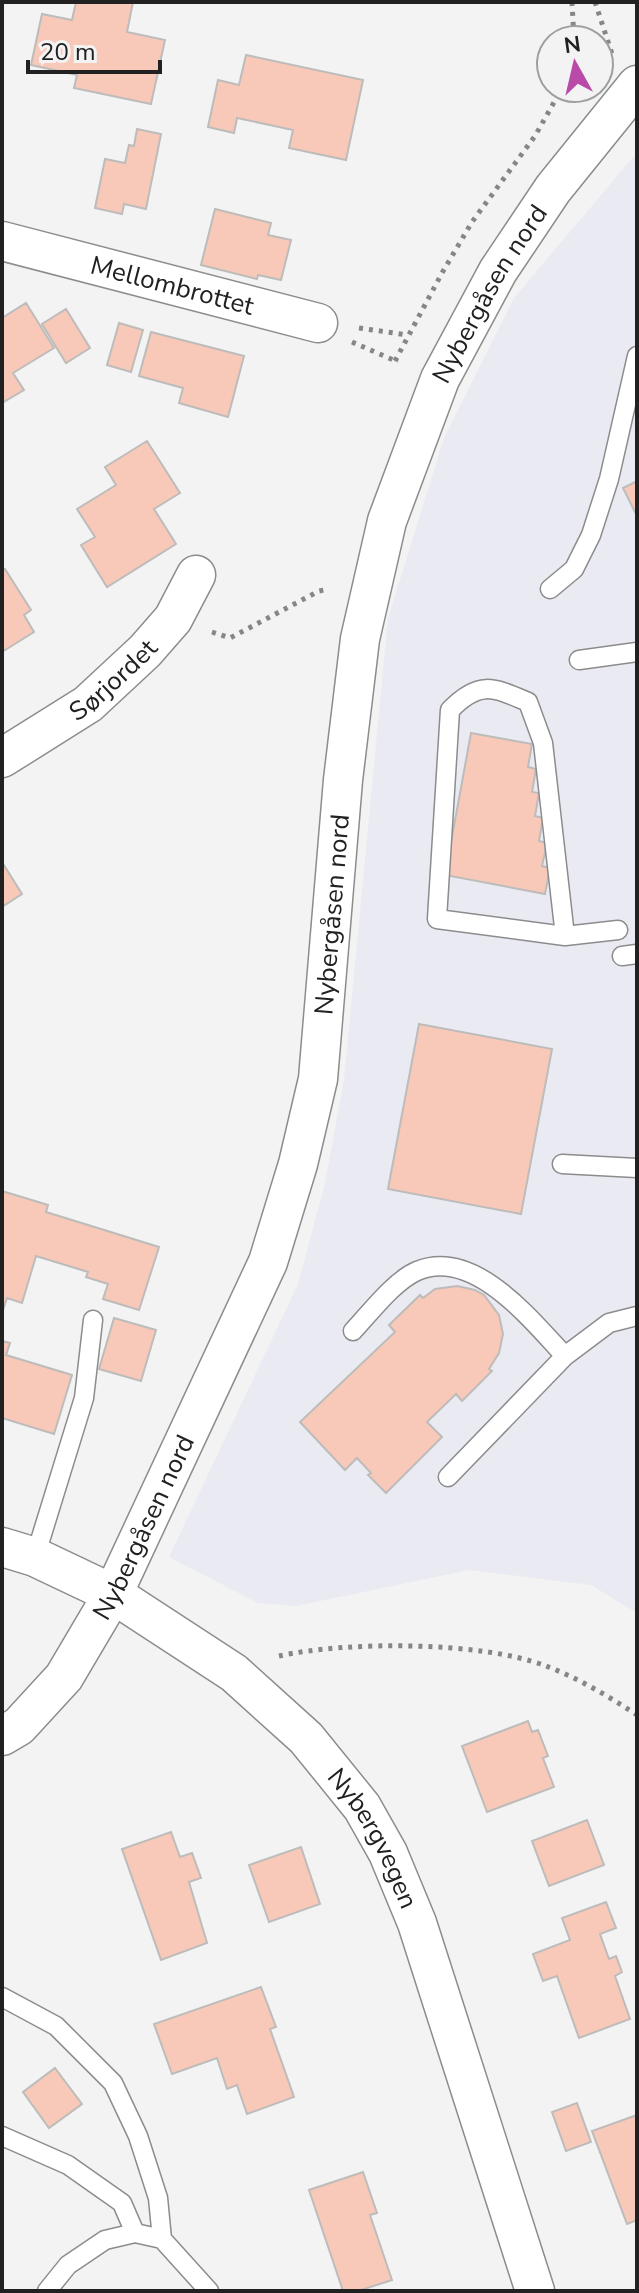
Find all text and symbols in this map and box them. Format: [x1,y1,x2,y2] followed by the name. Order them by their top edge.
[28,24,160,74] scale bar
[535,24,615,104] north arrow
[562,29,583,61] text: N
[40,36,96,68] text: 20 m
[424,198,556,389] street label: Nybergåsen nord
[87,248,259,324] street label: Mellombrottet
[63,631,166,730] street label: Sørjordet
[306,813,358,1016] street label: Nybergåsen nord
[85,1429,203,1627] street label: Nybergåsen nord
[319,1761,426,1914] street label: Nybergvegen

